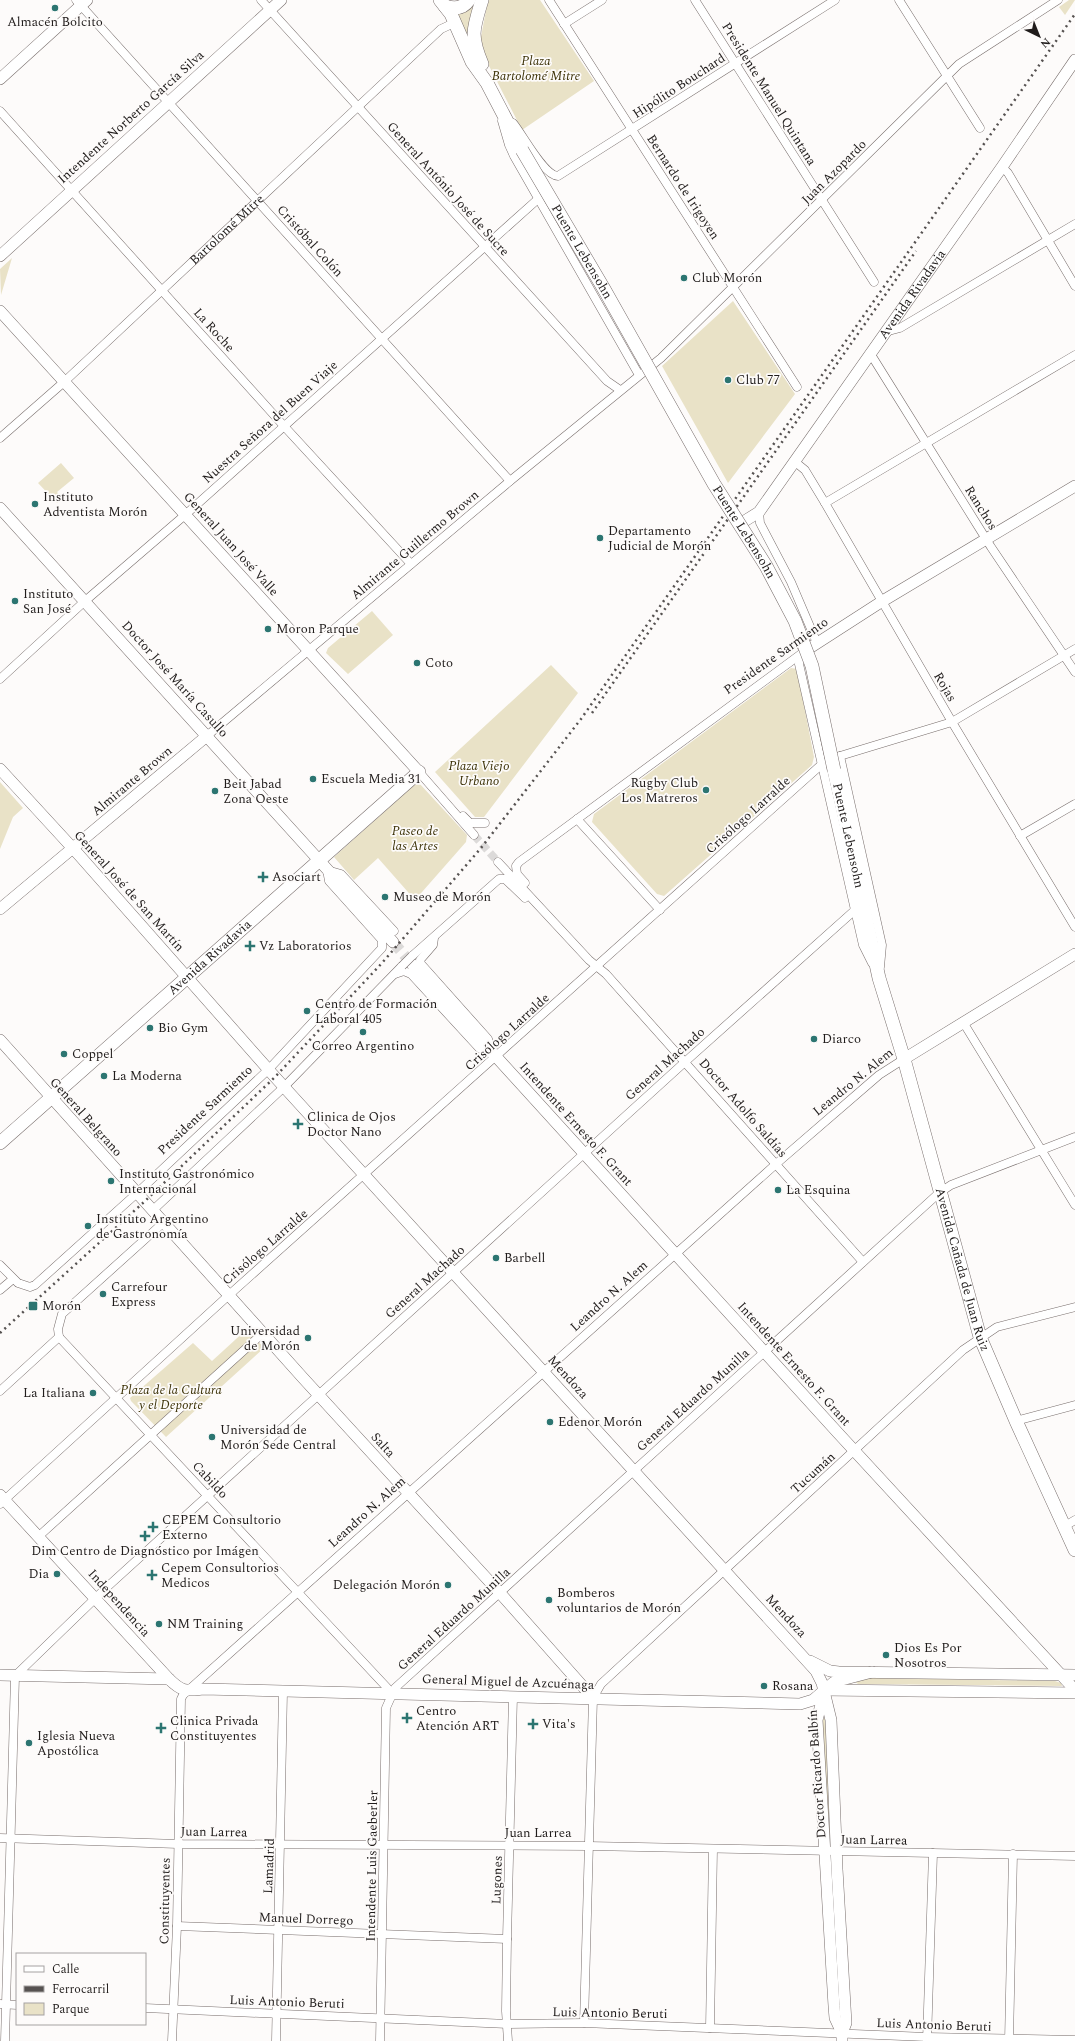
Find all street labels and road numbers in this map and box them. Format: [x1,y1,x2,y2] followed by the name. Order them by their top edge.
[717,18,822,170] street label: Presidente Manuel Quintana
[53,45,209,188] street label: Intendente Norberto García Silva
[629,48,729,124] street label: Hipólito Bouchard
[382,117,514,261] street label: General António José de Sucre
[641,130,725,244] street label: Bernardo de Irigoyen
[797,135,871,209] street label: Juan Azopardo
[185,189,269,270] street label: Bartolomé Mitre
[272,200,348,282] street label: Cristóbal Colón
[546,200,618,303] street label: Puente Lebensohn
[874,245,951,343] street label: Avenida Rivadavia
[189,303,239,357] street label: La Roche
[198,356,342,488] street label: Nuestra Señora del Buen Viaje
[707,481,781,583] street label: Puente Lebensohn
[960,482,1002,534] street label: Ranchos
[347,485,484,605] street label: Almirante Guillermo Brown
[179,487,283,601] street label: General Juan José Valle
[720,612,832,700] street label: Presidente Sarmiento
[117,616,233,742] street label: Doctor José María Casullo
[928,668,962,706] street label: Rojas
[87,741,177,821] street label: Almirante Brown
[701,771,795,859] street label: Crisólogo Larralde
[827,781,869,890] street label: Puente Lebensohn
[69,826,189,956] street label: General José de San Martín
[163,914,256,1000] street label: Avenida Rivadavia
[460,988,554,1076] street label: Crisólogo Larralde
[620,1022,710,1106] street label: General Machado
[808,1043,898,1121] street label: Leandro N. Alem
[694,1054,792,1162] street label: Doctor Adolfo Saldías
[515,1057,638,1191] street label: Intendente Ernesto F. Grant
[153,1060,257,1160] street label: Presidente Sarmiento
[45,1073,127,1161] street label: General Belgrano
[930,1185,995,1355] street label: Avenida Cañada de Juan Ruiz
[218,1204,312,1290] street label: Crisólogo Larralde
[380,1240,470,1324] street label: General Machado
[566,1256,652,1336] street label: Leandro N. Alem
[733,1297,856,1431] street label: Intendente Ernesto F. Grant
[632,1343,754,1456] street label: General Eduardo Munilla
[543,1351,594,1404] street label: Mendoza
[366,1428,400,1463] street label: Salta
[786,1447,840,1499] street label: Tucumán
[187,1457,233,1503] street label: Cabildo
[324,1472,410,1552] street label: Leandro N. Alem
[393,1562,515,1675] street label: General Eduardo Munilla
[83,1565,155,1642] street label: Independencia
[761,1590,812,1643] street label: Mendoza
[421,1669,595,1695] street label: General Miguel de Azcuénaga
[802,1709,831,1839] street label: Doctor Ricardo Balbín
[361,1790,383,1942] street label: Intendente Luis Gaeberler
[180,1821,248,1843] street label: Juan Larrea
[504,1823,572,1843] street label: Juan Larrea
[840,1829,908,1851] street label: Juan Larrea
[258,1838,280,1894] street label: Lamadrid
[486,1855,508,1905] street label: Lugones
[154,1857,176,1945] street label: Constituyentes
[258,1907,354,1931] street label: Manuel Dorrego
[229,1990,345,2014] street label: Luis Antonio Beruti
[552,2002,668,2024] street label: Luis Antonio Beruti
[876,2013,992,2037] street label: Luis Antonio Beruti

